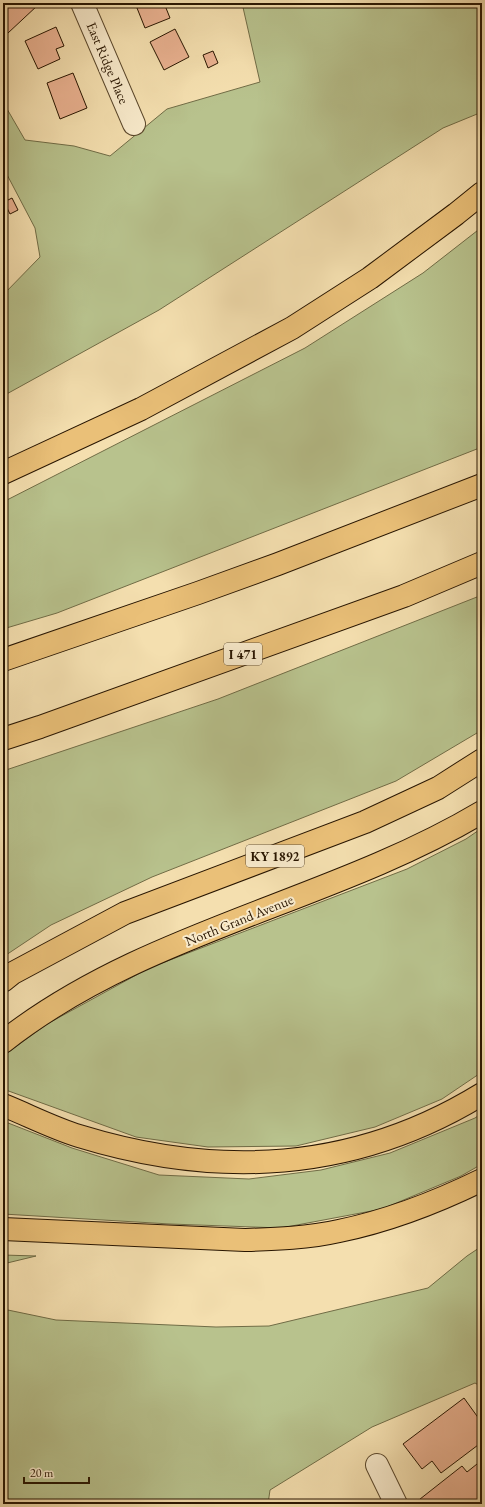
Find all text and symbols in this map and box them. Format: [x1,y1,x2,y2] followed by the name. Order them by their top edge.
[83,19,134,107] street label: East Ridge Place
[224,643,262,665] road number: I 471
[246,845,304,867] road number: KY 1892
[182,890,296,950] street label: North Grand Avenue
[24,1459,89,1485] scale bar
[30,1465,54,1481] text: 20 m

